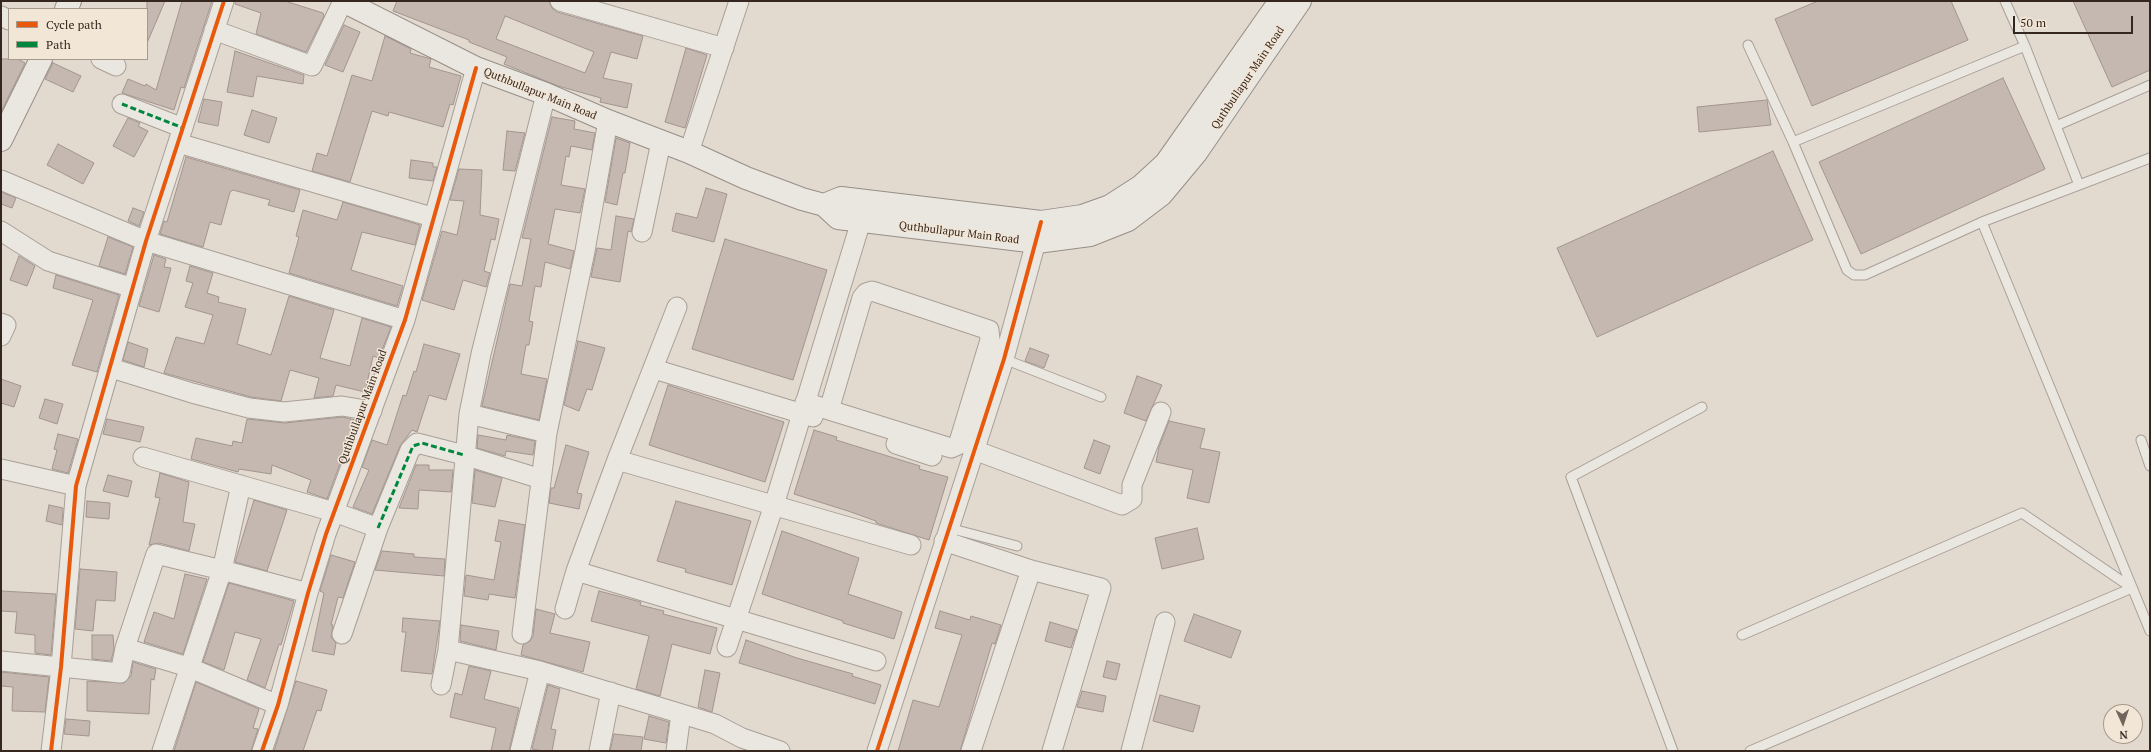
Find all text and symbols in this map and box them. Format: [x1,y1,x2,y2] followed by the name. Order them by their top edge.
[8,8,148,60] legend
[2015,8,2135,34] scale bar
[2020,15,2046,30] text: 50 m
[46,17,102,32] text: Cycle path
[1209,24,1287,132] street label: Quthbullapur Main Road
[46,37,71,52] text: Path
[481,65,599,123] street label: Quthbullapur Main Road
[898,219,1020,247] street label: Quthbullapur Main Road
[336,348,390,466] street label: Quthbullapur Main Road
[2103,704,2143,744] north arrow
[2119,728,2128,742] text: N

